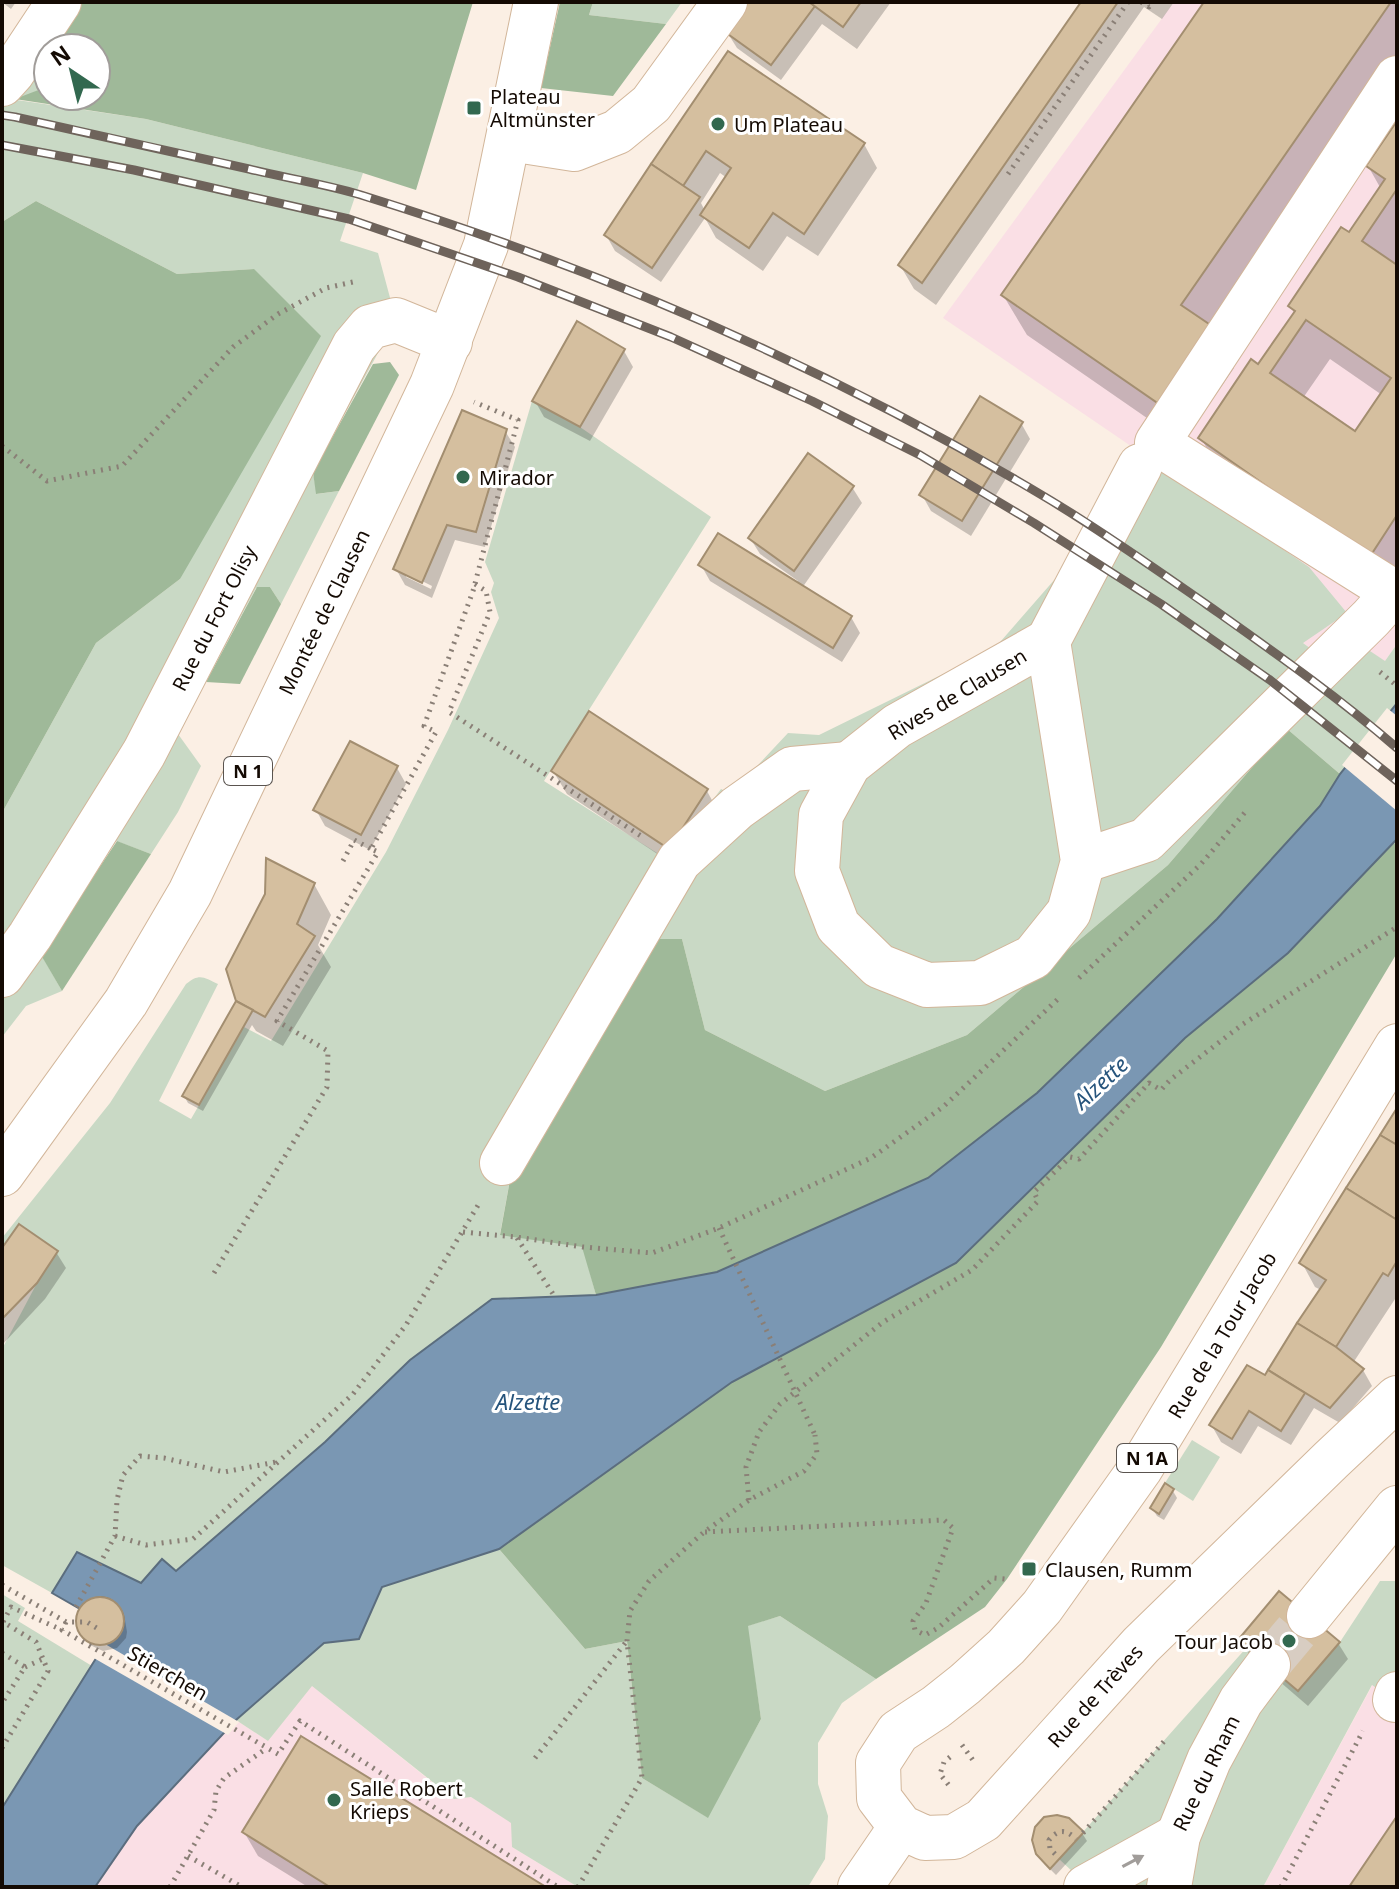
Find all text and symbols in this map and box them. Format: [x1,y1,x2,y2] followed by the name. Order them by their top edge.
[32,32,112,112] north arrow
[44,37,76,72] text: N
[490,83,595,133] place label: Plateau Altmünster
[465,99,483,117] marker: Plateau Altmünster
[734,111,843,138] place label: Um Plateau
[709,115,727,133] marker: Um Plateau
[479,464,554,491] place label: Mirador
[454,468,472,486] marker: Mirador
[272,525,376,699] street label: Montée de Clausen
[166,540,263,695] street label: Rue du Fort Olisy
[883,642,1031,746] street label: Rives de Clausen
[224,757,272,785] road number: N 1
[1065,1049,1134,1116] water label: Alzette
[1162,1247,1282,1423] street label: Rue de la Tour Jacob
[494,1386,560,1416] water label: Alzette
[1117,1444,1177,1472] road number: N 1A
[1045,1556,1192,1583] place label: Clausen, Rumm
[1020,1560,1038,1578] marker: Clausen, Rumm
[1175,1628,1273,1655] place label: Tour Jacob
[1280,1632,1298,1650] marker: Tour Jacob
[123,1639,213,1707] street label: Stierchen
[1041,1639,1149,1753] street label: Rue de Trèves
[1166,1711,1246,1835] street label: Rue du Rham
[350,1775,463,1825] place label: Salle Robert Krieps
[325,1791,343,1809] marker: Salle Robert Krieps
[1122,1854,1144,1868] one-way arrow

